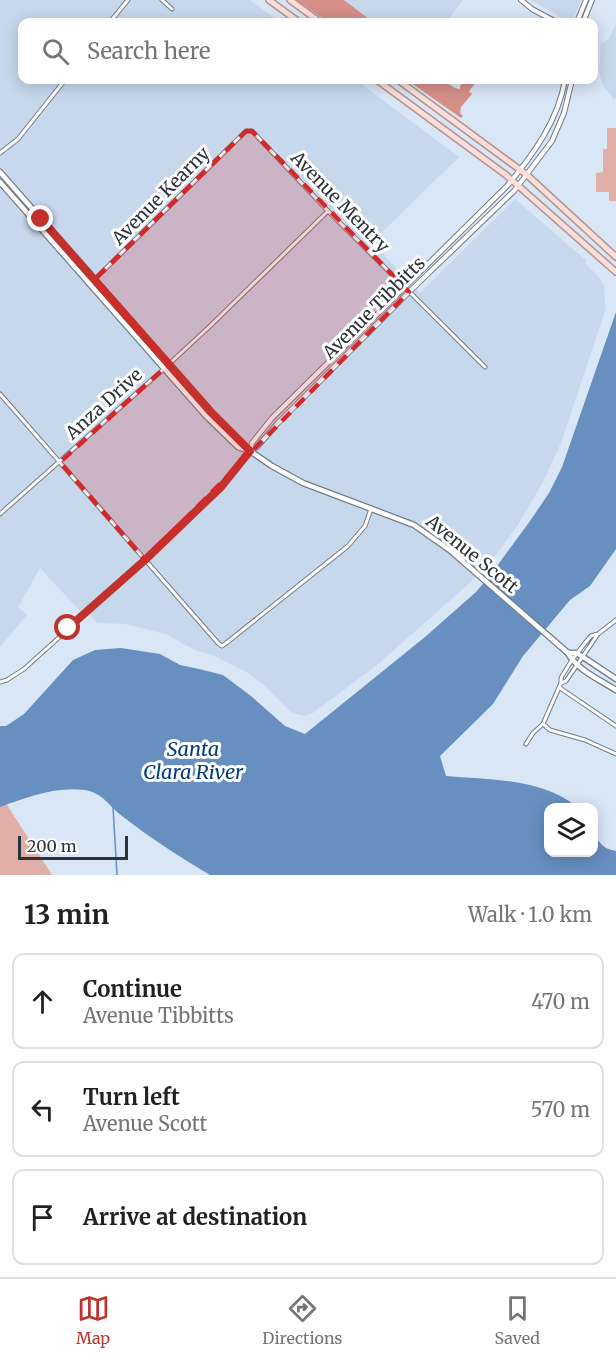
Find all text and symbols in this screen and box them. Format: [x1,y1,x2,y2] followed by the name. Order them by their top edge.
[18,18,598,84] search box
[39,35,72,68] icon: search
[87,37,210,65] text: Search here
[106,142,215,250] street label: Avenue Kearny
[286,145,395,258] street label: Avenue Mentry
[27,205,53,231] route end
[317,251,430,364] street label: Avenue Tibbitts
[60,363,147,445] street label: Anza Drive
[421,509,523,598] street label: Avenue Scott
[54,614,80,640] route start
[143,736,244,784] water label: Santa Clara River
[544,803,598,857] map controls
[544,803,598,857] button: layers
[18,833,128,860] scale bar
[27,836,77,856] text: 200 m
[24,898,109,931] text: 13 min
[468,902,592,927] text: Walk · 1.0 km
[83,975,182,1003] text: Continue
[26,985,59,1018] icon: ahead
[531,989,590,1014] text: 470 m
[83,1003,234,1028] text: Avenue Tibbitts
[83,1083,180,1111] text: Turn left
[26,1093,59,1126] icon: left
[531,1097,590,1122] text: 570 m
[83,1111,207,1136] text: Avenue Scott
[26,1201,59,1234] icon: arrive
[83,1203,307,1231] text: Arrive at destination
[76,1292,110,1348] tab: Map
[262,1292,342,1348] tab: Directions
[495,1292,540,1348] tab: Saved

